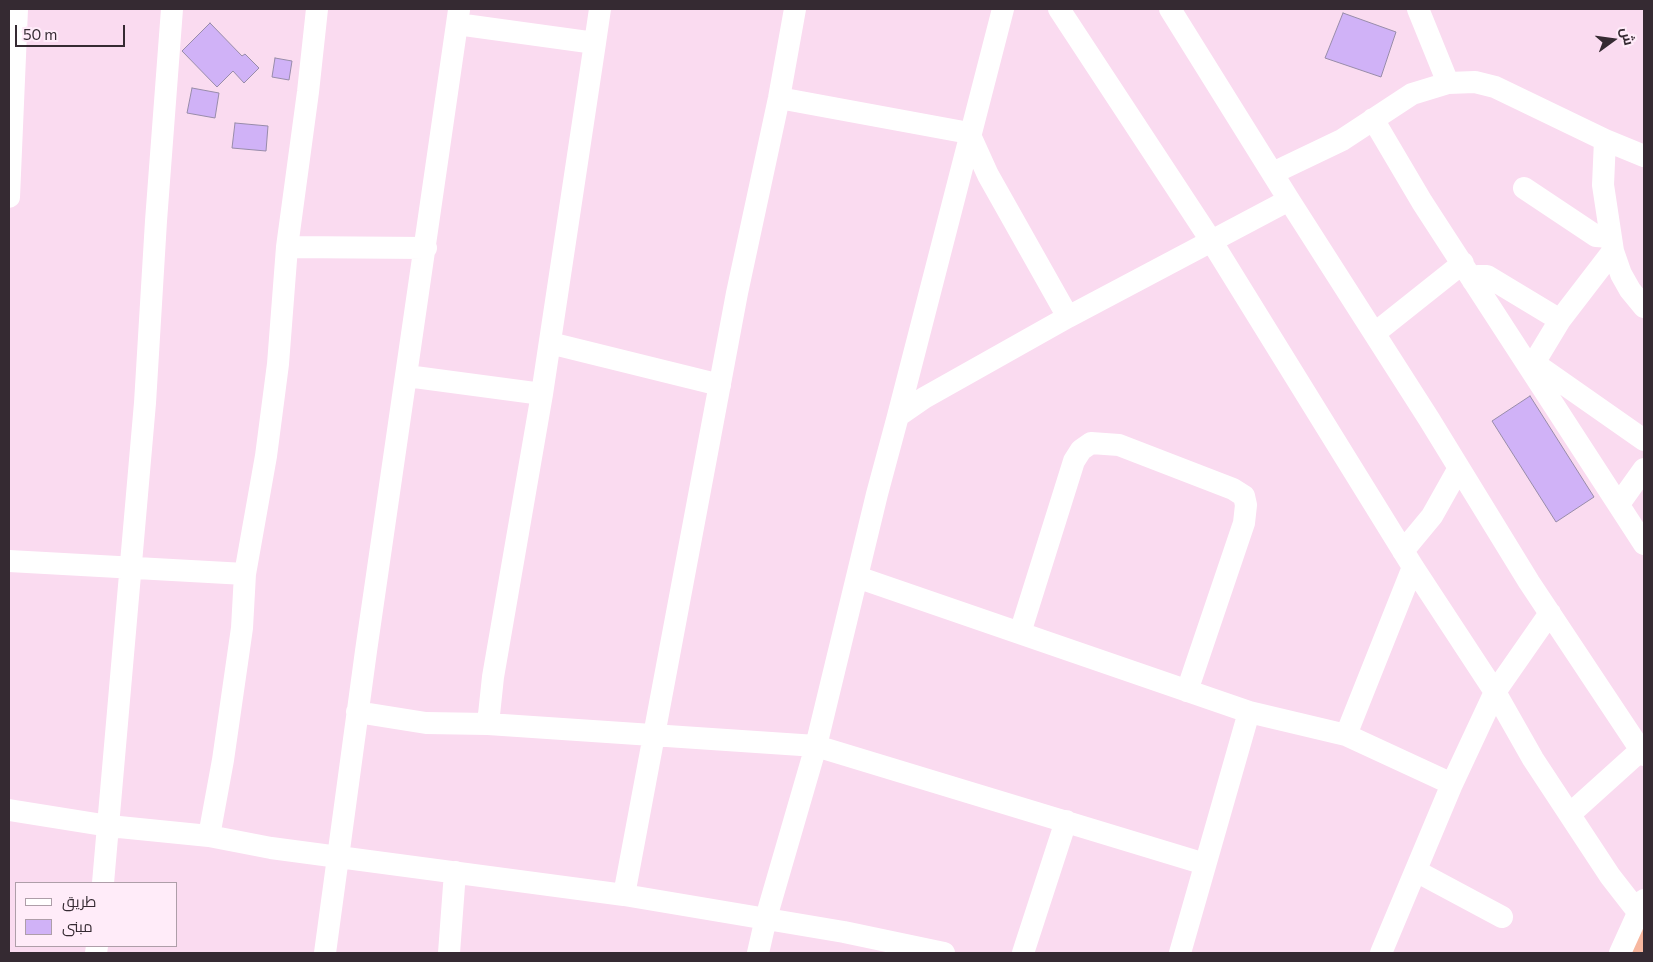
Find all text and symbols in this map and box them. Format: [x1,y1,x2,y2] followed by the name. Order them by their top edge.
[18,15,128,47] scale bar
[1588,15,1638,65] north arrow
[23,25,57,43] text: 50 m
[1618,25,1638,47] text: ش
[15,882,178,947] legend
[62,892,96,910] text: طريق
[62,917,93,935] text: مبنى

